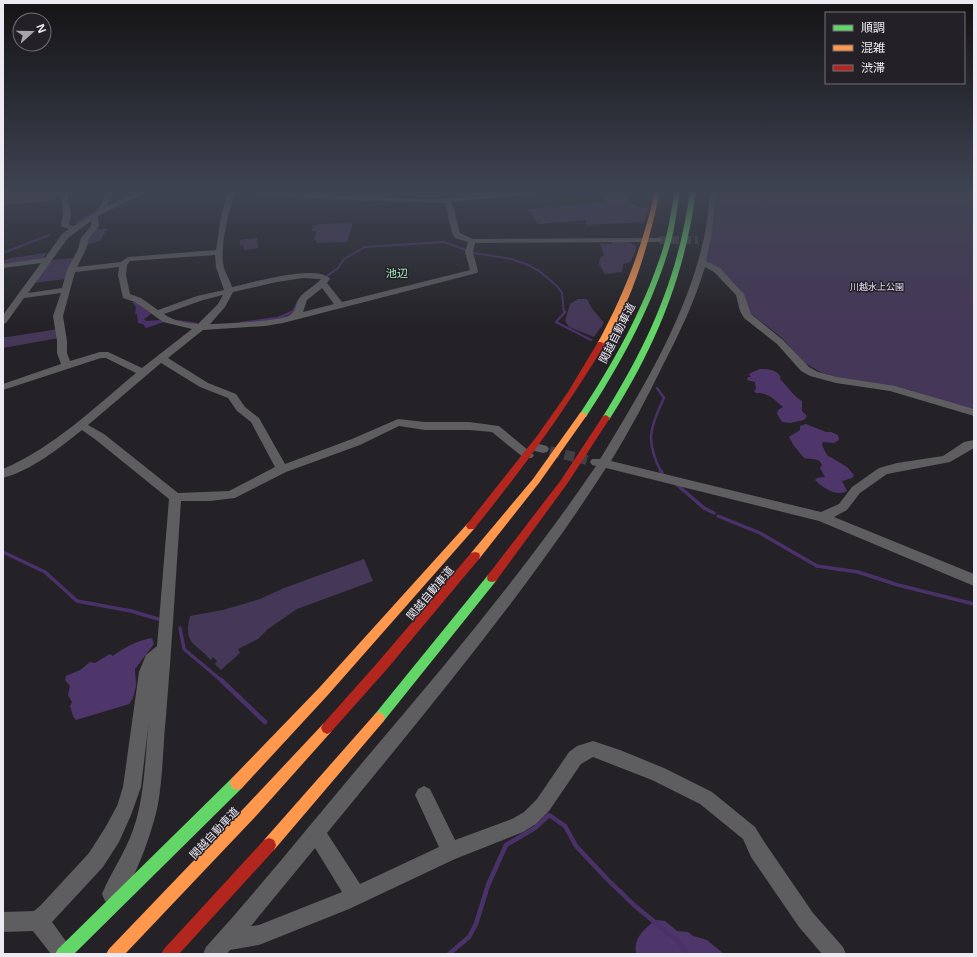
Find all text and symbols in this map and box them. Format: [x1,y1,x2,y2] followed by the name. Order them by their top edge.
[12,12,52,52] north arrow
[825,12,965,84] legend
[861,19,885,36] text: 順調
[33,21,50,35] text: N
[861,39,885,56] text: 混雑
[861,59,885,76] text: 渋滞
[386,265,408,280] district label: 池辺
[850,280,904,293] park label: 川越水上公園
[595,300,638,366] street label: 関越自動車道
[403,563,457,623] street label: 関越自動車道
[186,803,242,862] street label: 関越自動車道

